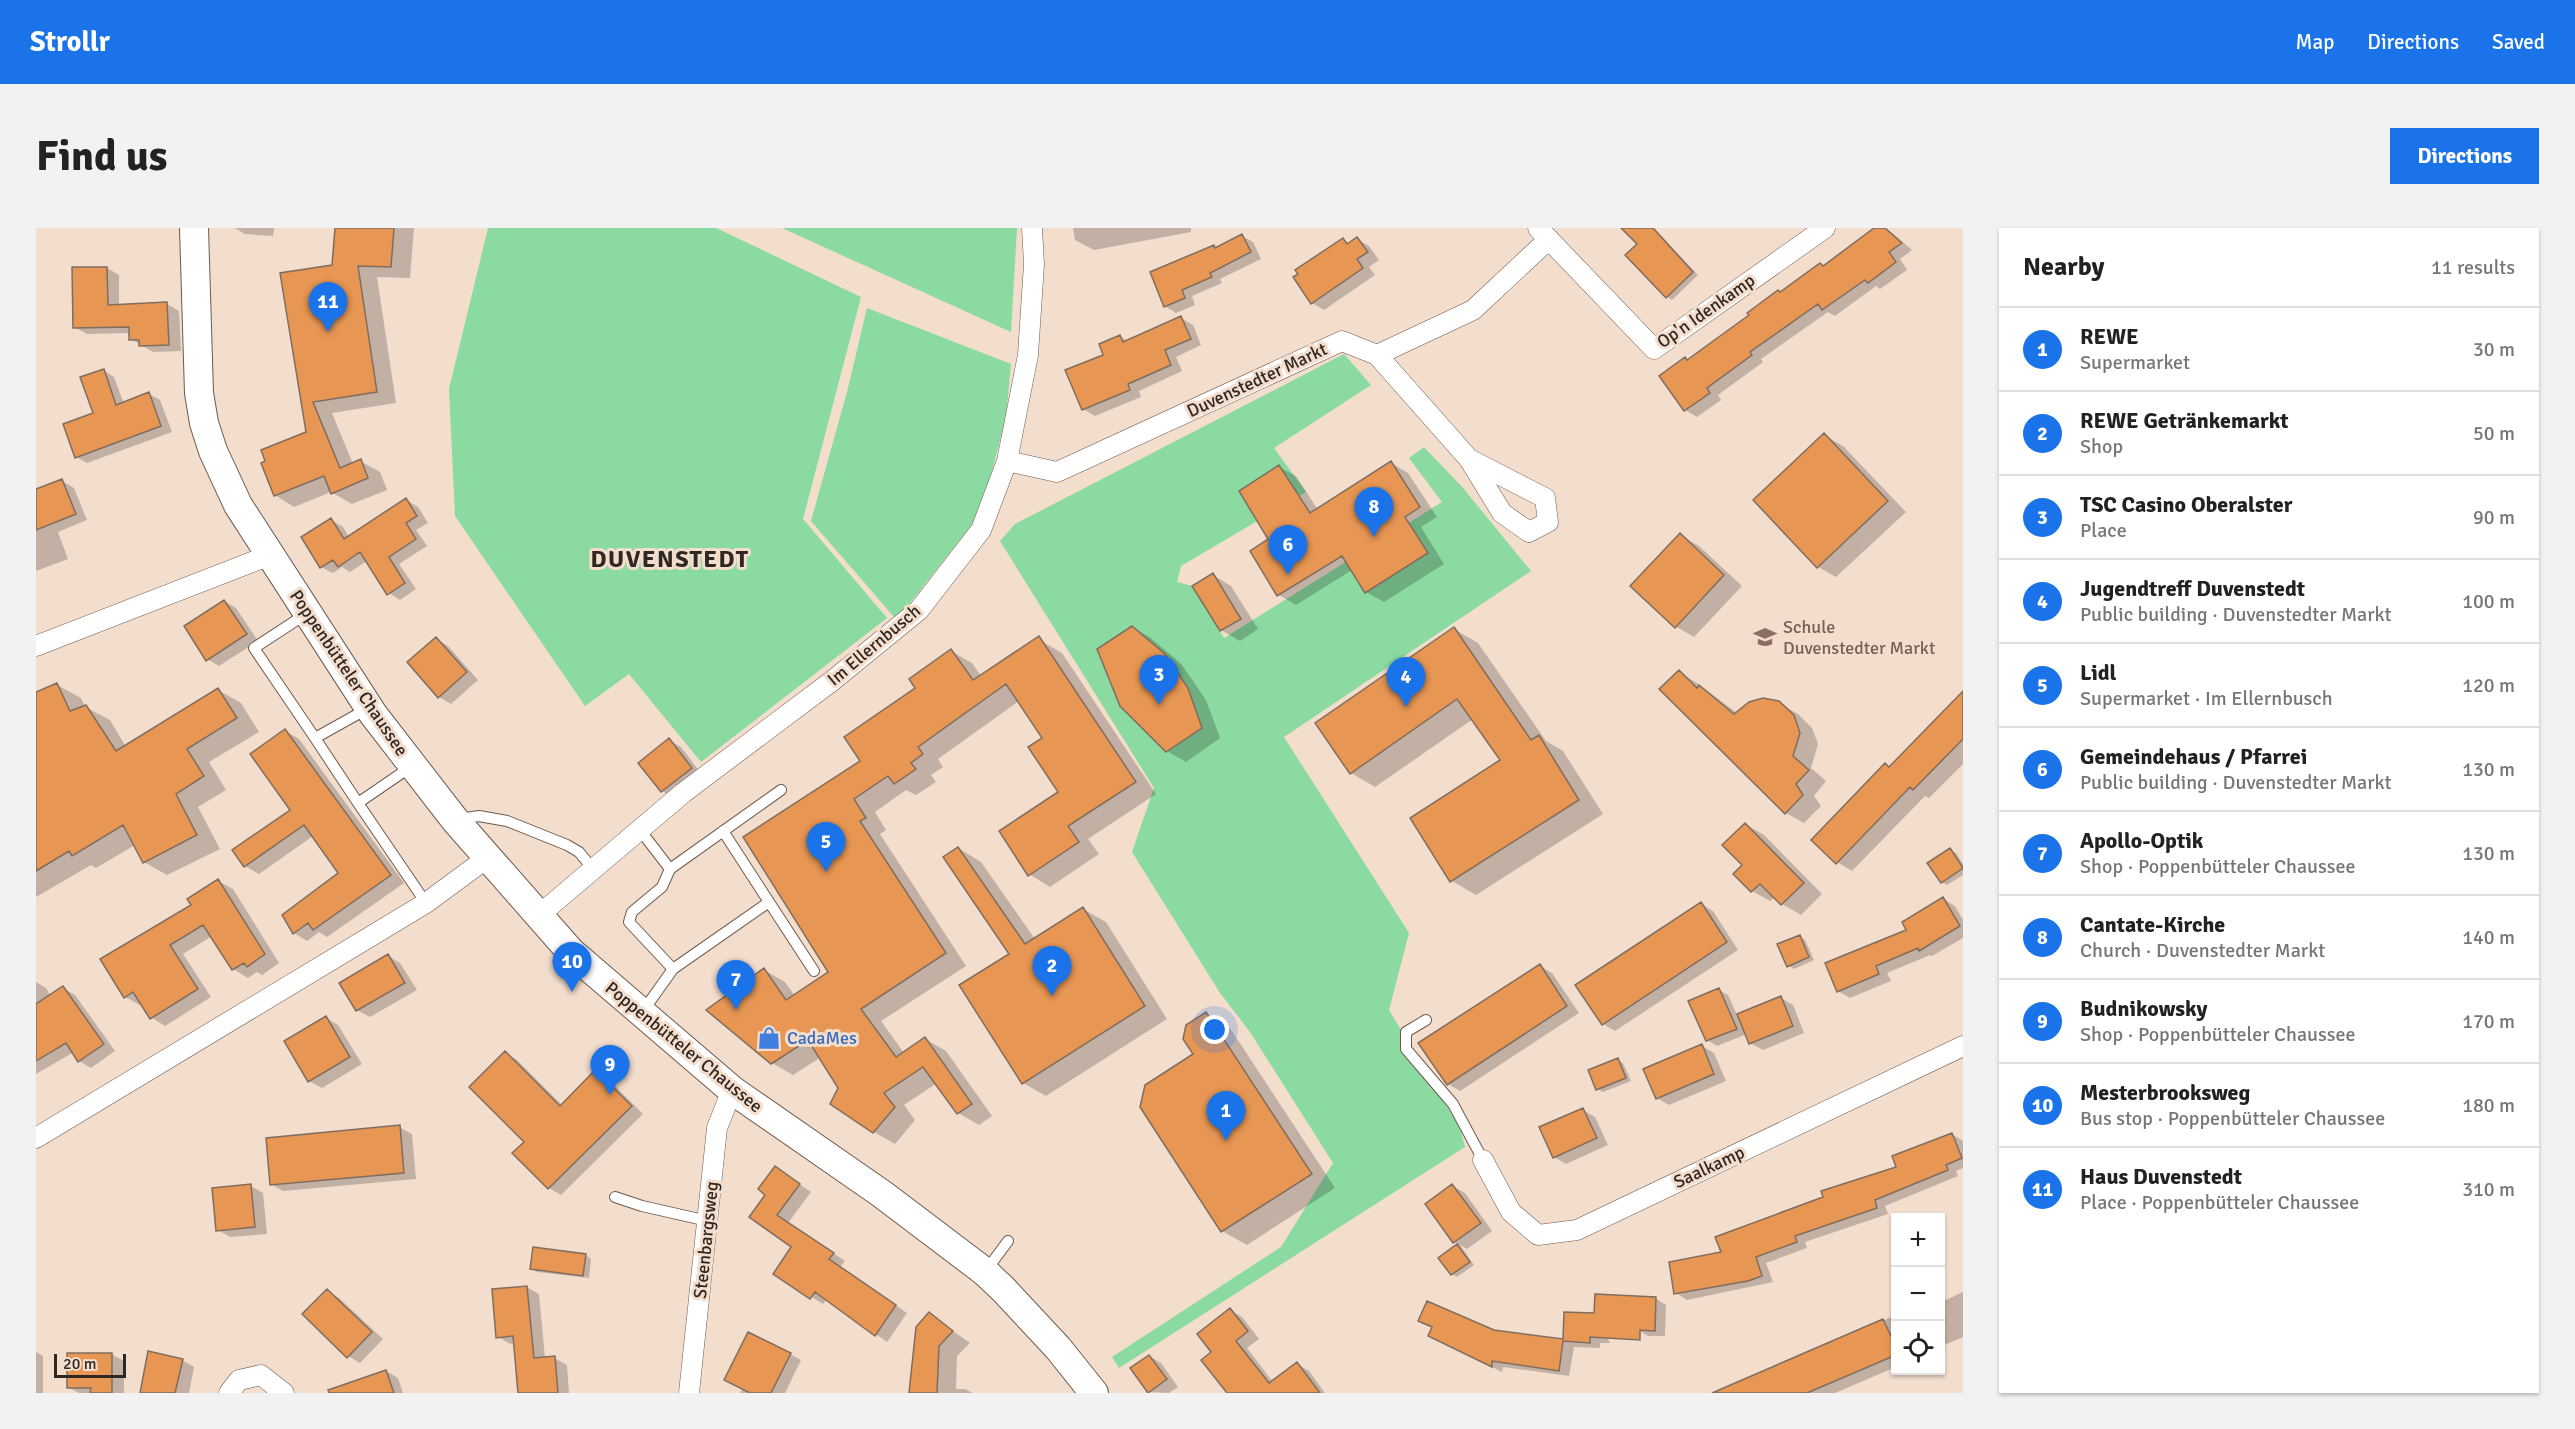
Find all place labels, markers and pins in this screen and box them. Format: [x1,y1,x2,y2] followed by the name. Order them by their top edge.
[308,282,348,332] pin: 11
[1354,488,1394,537] pin: 8
[1268,526,1308,575] pin: 6
[1783,616,1935,659] place label: Schule Duvenstedter Markt
[1752,624,1778,650] school or university icon: Schule Duvenstedter Markt
[1140,656,1178,705] pin: 3
[1386,658,1426,707] pin: 4
[806,822,846,872] pin: 5
[552,942,592,992] pin: 10
[1032,946,1072,996] pin: 2
[716,960,756,1010] pin: 7
[756,1025,782,1051] shop icon: CadaMes
[787,1027,857,1049] place label: CadaMes
[590,1046,630,1095] pin: 9
[1206,1092,1246,1141] pin: 1

